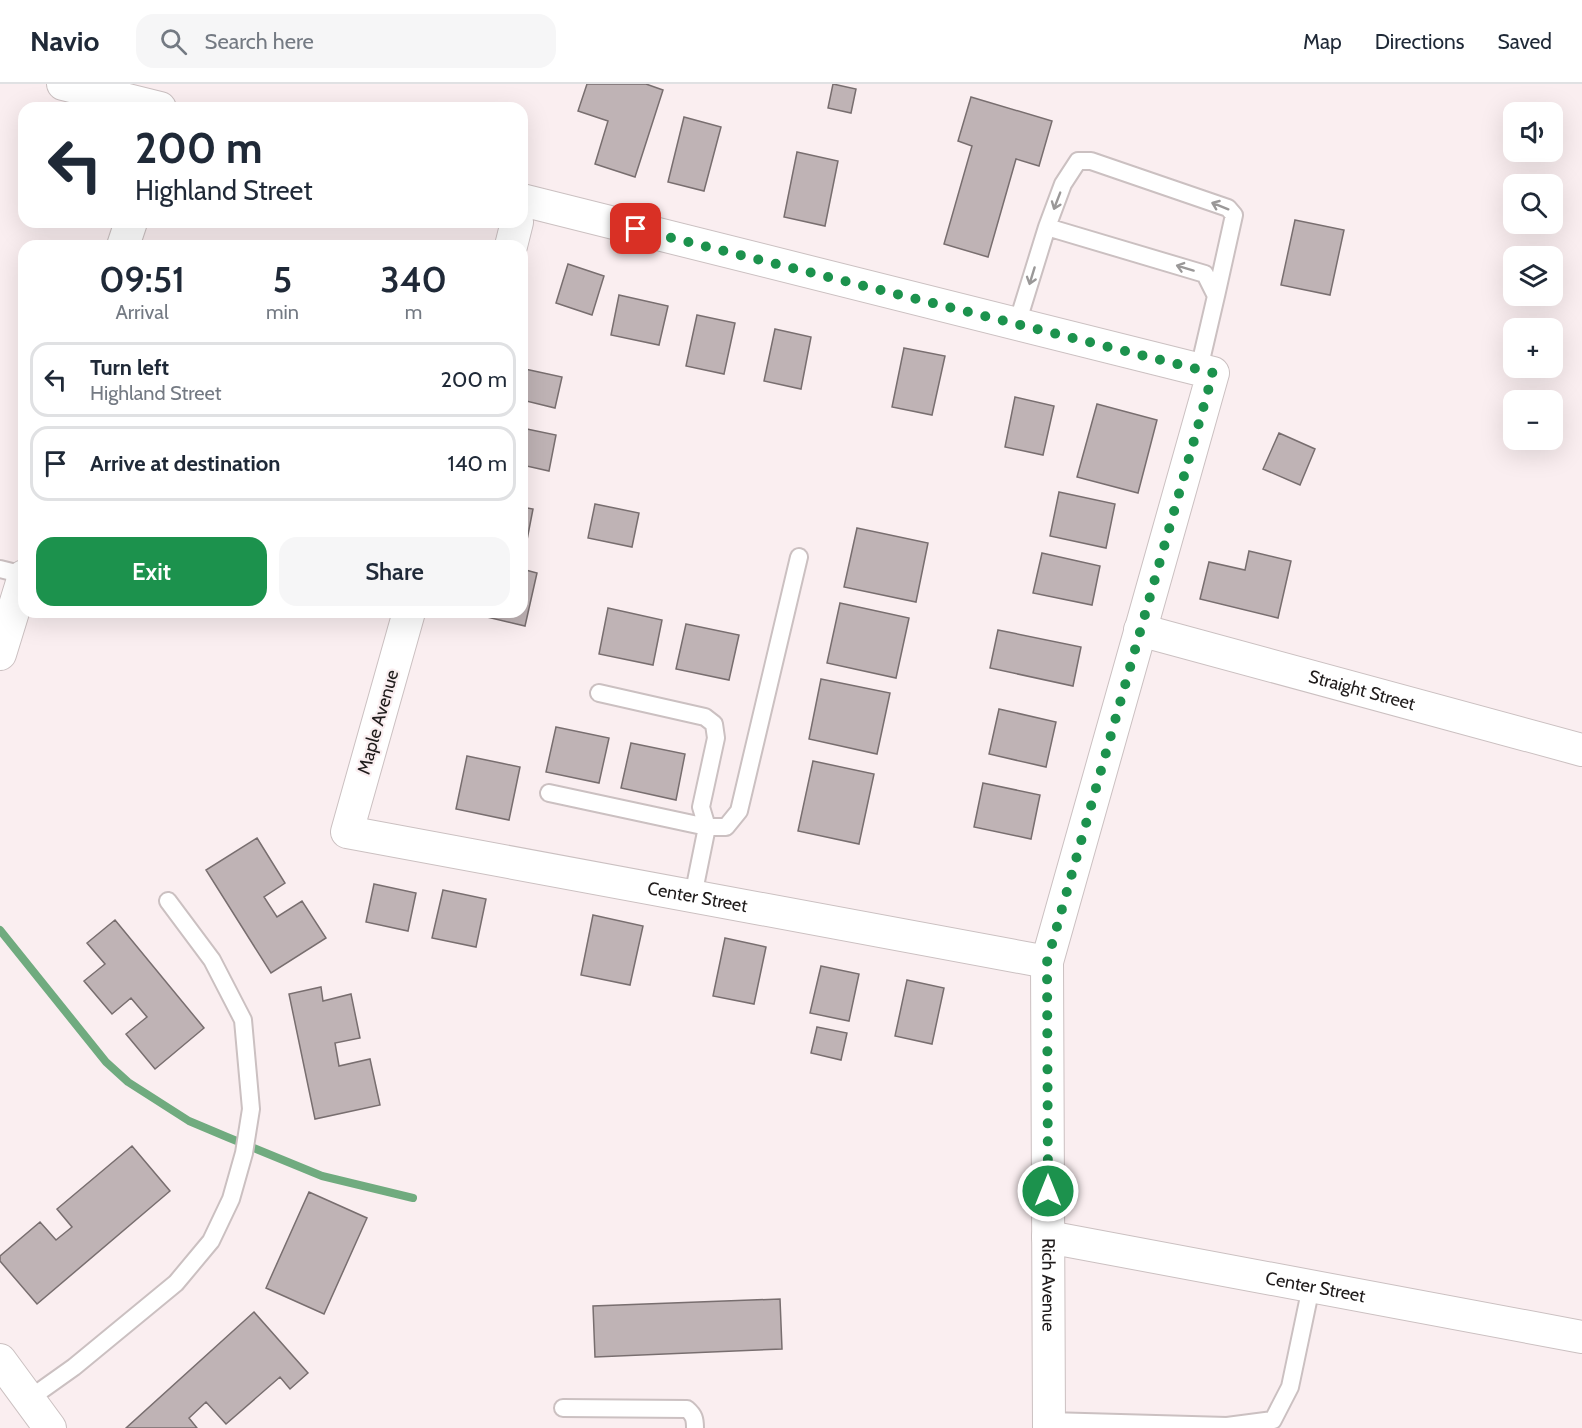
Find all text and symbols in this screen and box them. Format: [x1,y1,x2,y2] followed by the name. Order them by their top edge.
[136,14,556,68] search box
[30,24,100,58] text: Navio
[157,25,190,58] icon: search
[205,28,314,55] text: Search here
[1303,29,1342,54] text: Map
[1375,29,1464,54] text: Directions
[1497,29,1552,54] text: Saved
[1503,102,1563,450] map controls
[1503,102,1563,162] button: sound
[135,122,262,174] text: 200 m
[36,126,114,204] icon: left
[135,174,313,207] text: Highland Street
[1503,174,1563,234] button: search
[1050,191,1061,210] one-way arrow
[1212,200,1230,211] one-way arrow
[610,203,661,254] pin
[619,212,652,245] icon: arrive
[1503,246,1563,306] button: layers
[99,257,185,301] text: 09:51
[273,257,292,301] text: 5
[380,257,447,301] text: 340
[1175,262,1194,273] one-way arrow
[1026,266,1037,285] one-way arrow
[115,300,169,324] text: Arrival
[266,300,299,324] text: min
[405,300,422,324] text: m
[1503,318,1563,378] button: +
[90,354,169,381] text: Turn left
[39,363,72,396] icon: left
[441,366,507,393] text: 200 m
[90,381,221,405] text: Highland Street
[1503,390,1563,450] button: −
[39,447,72,480] icon: arrive
[90,450,280,477] text: Arrive at destination
[448,450,507,477] text: 140 m
[36,537,267,606] button: Exit
[279,537,510,606] button: Share
[1306,665,1418,715] street label: Straight Street
[353,667,403,777] street label: Maple Avenue
[646,877,749,917] street label: Center Street
[1016,1159,1080,1223] position arrow
[1037,1238,1060,1332] street label: Rich Avenue
[1264,1267,1367,1307] street label: Center Street

